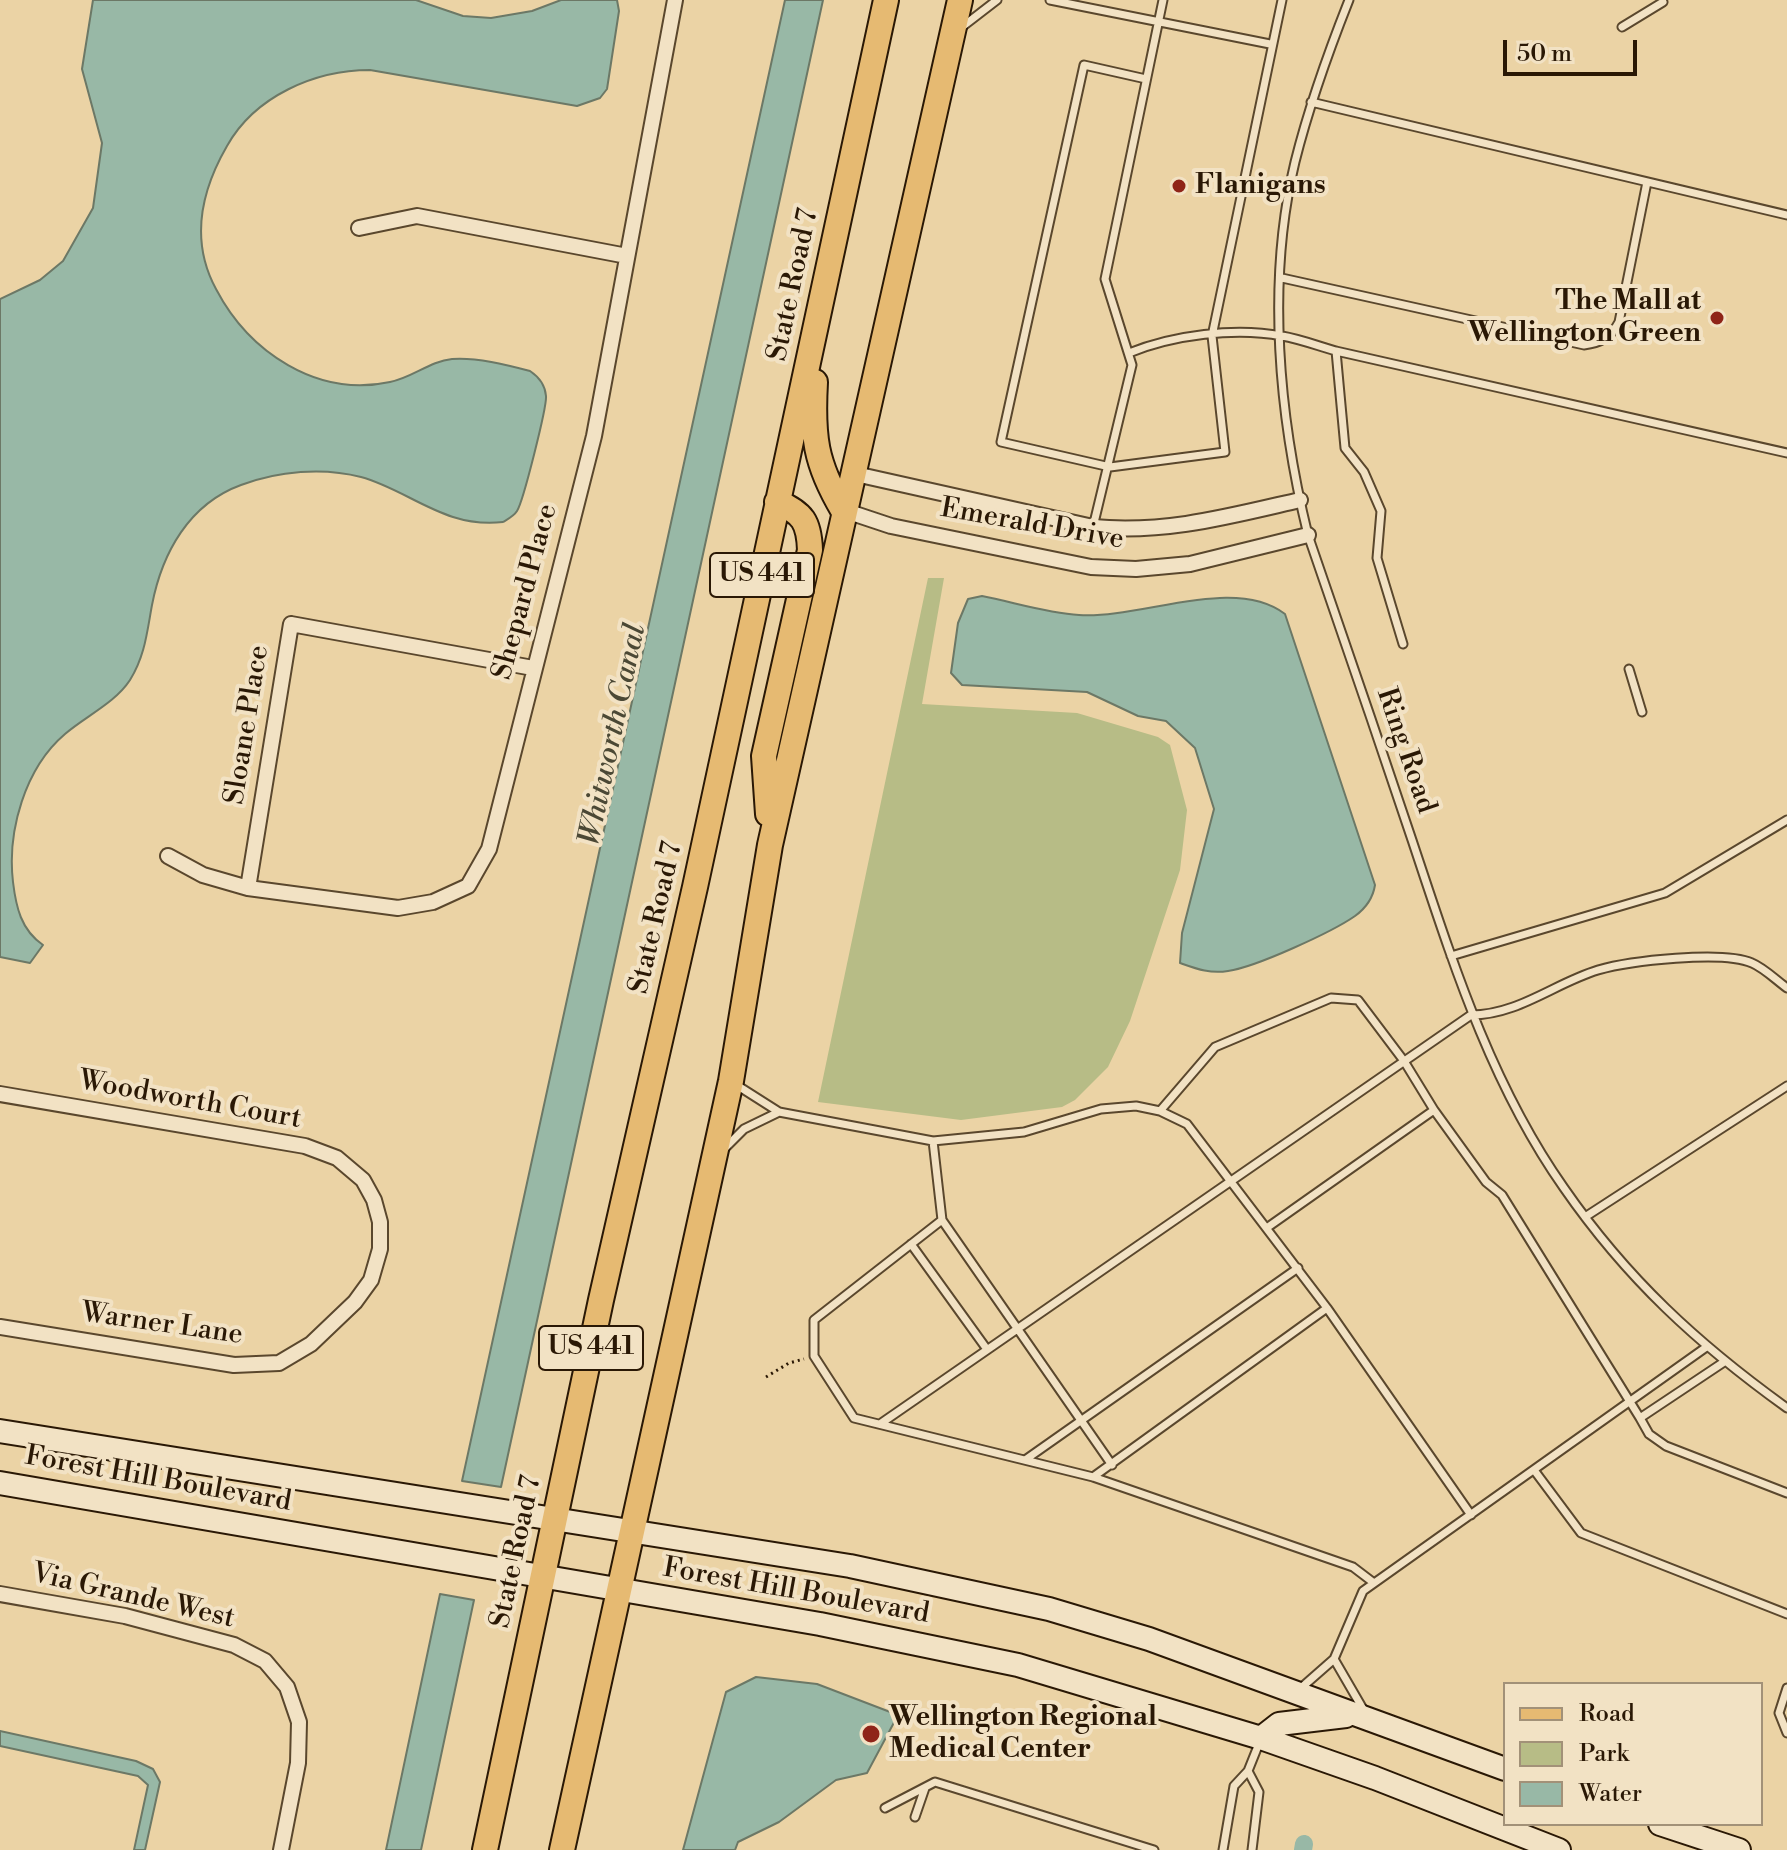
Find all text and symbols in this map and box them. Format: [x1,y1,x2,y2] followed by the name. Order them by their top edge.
[1507,24,1641,74] scale bar
[1517,39,1572,69] text: 50 m
[1195,169,1326,203] place label: Flanigans
[1170,177,1188,195] marker: Flanigans
[761,206,827,364] street label: State Road 7
[1468,285,1701,351] place label: The Mall at Wellington Green
[1708,309,1726,327] marker: The Mall at Wellington Green
[938,492,1126,558] street label: Emerald Drive
[486,500,566,684] street label: Shepard Place
[710,553,814,597] road number: US 441
[573,621,655,849] water label: Whitworth Canal
[219,643,277,807] street label: Sloane Place
[1368,684,1442,818] street label: Ring Road
[623,839,691,997] street label: State Road 7
[76,1065,304,1137] street label: Woodworth Court
[79,1297,245,1353] street label: Warner Lane
[539,1326,643,1370] road number: US 441
[22,1440,294,1520] street label: Forest Hill Boulevard
[484,1473,550,1631] street label: State Road 7
[660,1552,932,1632] street label: Forest Hill Boulevard
[28,1557,238,1637] street label: Via Grande West
[1503,1682,1763,1826] legend
[1579,1699,1635,1729] text: Road
[889,1701,1157,1767] place label: Wellington Regional Medical Center
[860,1723,882,1745] marker: Wellington Regional Medical Center
[1579,1739,1629,1769] text: Park
[1579,1779,1642,1809] text: Water

